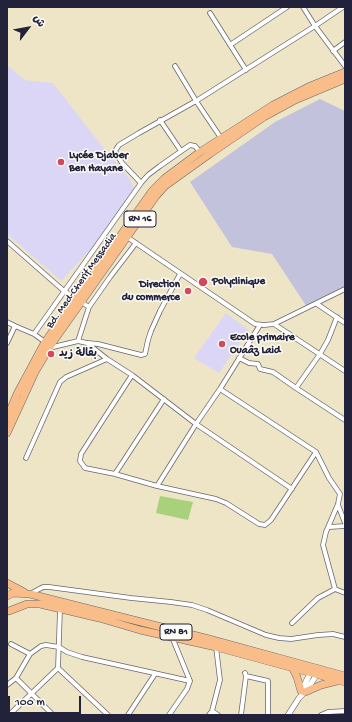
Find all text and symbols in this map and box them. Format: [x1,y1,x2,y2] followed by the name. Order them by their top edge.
[8,8,48,48] north arrow
[30,13,46,30] text: ش
[69,149,128,175] place label: Lycée Djaber Ben Hayane
[56,157,66,167] marker: Lycée Djaber Ben Hayane
[124,211,156,227] road number: RN 16
[44,231,120,331] street label: Bd. Med-Cherif Messadia
[212,275,265,289] place label: Polyclinique
[197,276,209,288] marker: Polyclinique
[122,278,180,304] place label: Direction du commerce
[183,286,193,296] marker: Direction du commerce
[230,331,295,357] place label: Ecole primaire Ouaâz Laid
[217,339,227,349] marker: Ecole primaire Ouaâz Laid
[59,347,97,361] place label: بقالة زيد
[46,349,56,359] marker: بقالة زيد
[160,624,192,640] road number: RN 81
[10,688,83,714] scale bar
[15,696,45,710] text: 100 m

